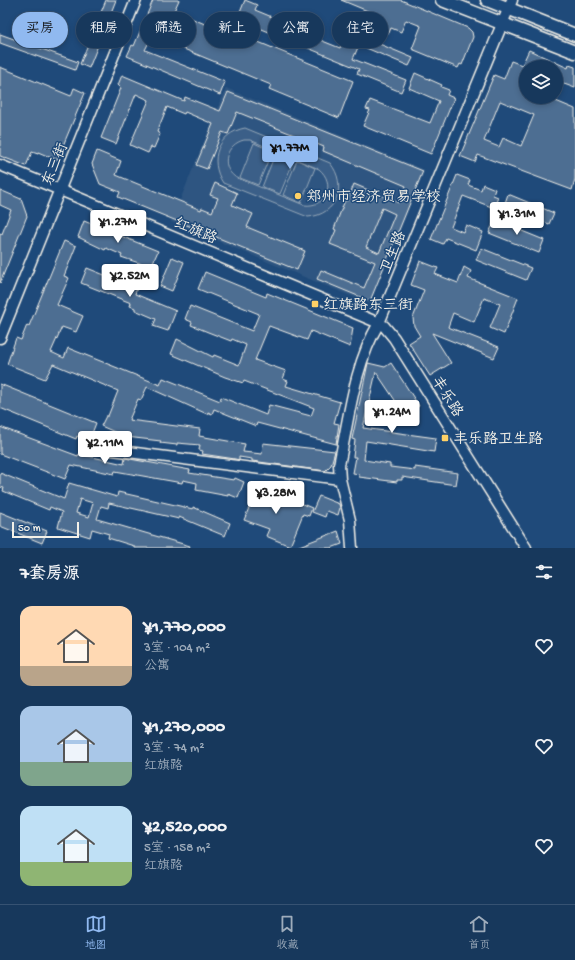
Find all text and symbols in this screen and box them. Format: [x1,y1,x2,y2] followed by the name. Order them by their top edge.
[12,12,68,48] chip: 买房
[76,12,132,48] chip: 租房
[140,12,196,48] chip: 筛选
[204,12,260,48] chip: 新上
[268,12,324,48] chip: 公寓
[332,12,388,48] chip: 住宅
[519,60,563,104] map controls
[519,60,563,104] button: layers
[257,136,323,170] pin: ¥1.77M
[39,141,73,189] street label: 东三街
[271,141,309,156] text: ¥1.77M
[306,188,441,207] place label: 郑州市经济贸易学校
[293,191,303,201] marker: 郑州市经济贸易学校
[484,202,550,236] pin: ¥1.31M
[499,207,535,222] text: ¥1.31M
[85,210,151,244] pin: ¥1.27M
[99,215,137,230] text: ¥1.27M
[171,215,219,249] street label: 红旗路
[377,229,411,277] street label: 卫生路
[97,264,163,298] pin: ¥2.52M
[111,269,149,284] text: ¥2.52M
[323,297,413,315] place label: 红旗路东三街
[310,299,320,309] marker: 红旗路东三街
[427,373,466,421] street label: 丰乐路
[359,400,425,434] pin: ¥1.24M
[374,405,410,420] text: ¥1.24M
[72,431,138,465] pin: ¥2.11M
[453,431,543,449] place label: 丰乐路卫生路
[440,433,450,443] marker: 丰乐路卫生路
[87,436,123,451] text: ¥2.11M
[243,481,309,515] pin: ¥3.28M
[256,486,296,501] text: ¥3.28M
[12,520,79,539] scale bar
[18,523,40,535] text: 50 m
[533,561,555,583] icon: filters
[20,565,80,585] text: 7套房源
[144,618,226,638] text: ¥1,770,000
[52,622,100,670] icon: home
[533,635,555,657] icon: heart
[144,641,210,656] text: 3室 · 104 m²
[144,659,170,674] text: 公寓
[144,718,225,738] text: ¥1,270,000
[52,722,100,770] icon: home
[533,735,555,757] icon: heart
[144,741,204,756] text: 3室 · 74 m²
[144,759,183,774] text: 红旗路
[144,818,227,838] text: ¥2,520,000
[52,822,100,870] icon: home
[533,835,555,857] icon: heart
[144,841,211,856] text: 5室 · 158 m²
[144,859,183,874] text: 红旗路
[85,913,107,952] tab: 地图
[276,913,298,952] tab: 收藏
[468,913,490,952] tab: 首页

